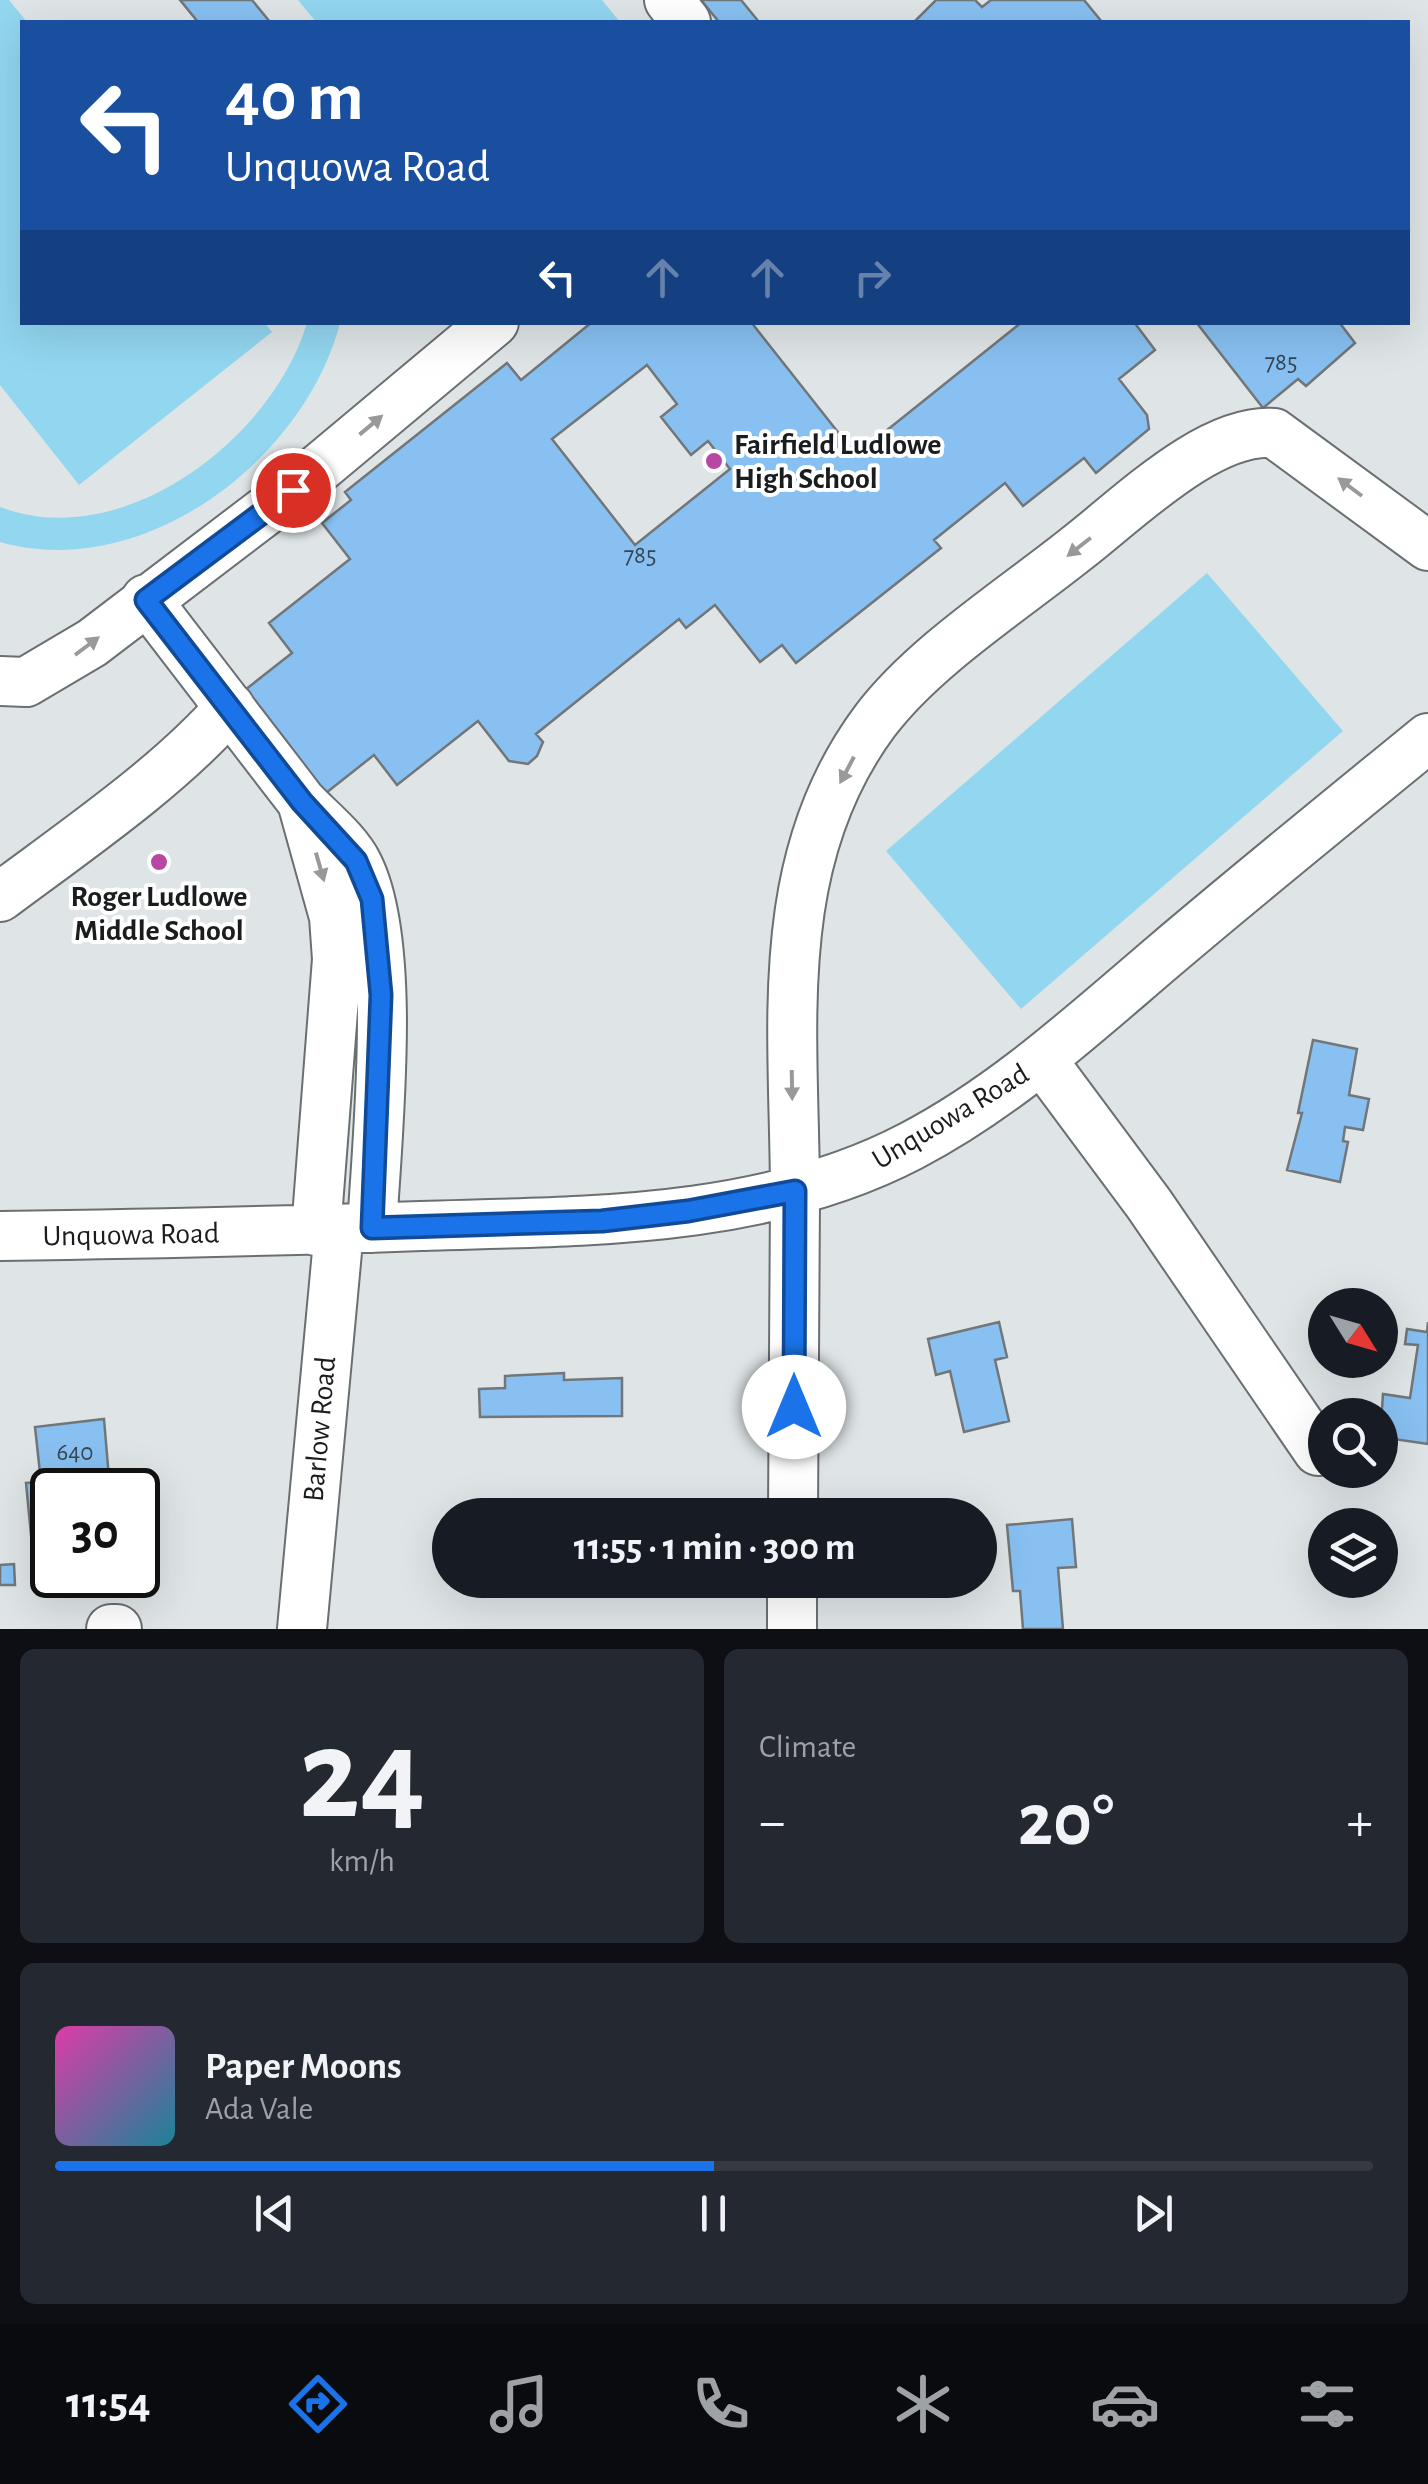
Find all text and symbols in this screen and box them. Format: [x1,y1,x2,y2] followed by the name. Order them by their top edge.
[60,60,190,190] icon: left
[225,63,364,133] text: 40 m
[225,145,490,190] text: Unquowa Road
[530,250,585,305] icon: left
[635,250,690,305] icon: ahead
[740,250,795,305] icon: ahead
[845,250,900,305] icon: right
[1265,350,1297,375] house number: 785
[358,414,383,436] one-way arrow
[734,430,941,494] place label: Fairfield Ludlowe High School
[251,448,336,533] pin
[703,450,725,472] marker: Fairfield Ludlowe High School
[266,463,321,518] icon: arrive
[1337,477,1363,497] one-way arrow
[1066,536,1092,557] one-way arrow
[624,543,656,568] house number: 785
[74,637,100,657] one-way arrow
[839,755,856,784] one-way arrow
[148,851,170,873] marker: Roger Ludlowe Middle School
[313,852,329,883] one-way arrow
[70,882,248,946] place label: Roger Ludlowe Middle School
[867,1058,1034,1175] street label: Unquowa Road
[784,1069,800,1101] one-way arrow
[42,1218,220,1252] street label: Unquowa Road
[1308,1288,1398,1378] north arrow
[1308,1288,1398,1598] map controls
[299,1355,341,1503] street label: Barlow Road
[742,1355,846,1459] position arrow
[1308,1398,1398,1488] button: search
[57,1440,93,1465] house number: 640
[30,1468,160,1598] speed limit sign: 30
[1308,1508,1398,1598] button: layers
[574,1529,855,1567] text: 11:55 · 1 min · 300 m
[299,1712,425,1842] text: 24
[759,1731,856,1763] text: Climate
[1018,1784,1114,1859] text: 20°
[759,1795,785,1850] text: −
[1347,1795,1373,1850] text: +
[329,1845,395,1877] text: km/h
[205,2048,402,2086] text: Paper Moons
[205,2093,313,2125] text: Ada Vale
[247,2186,302,2241] icon: previous
[686,2186,741,2241] icon: pause
[1126,2186,1181,2241] icon: next
[283,2369,353,2439] icon: directions
[484,2369,554,2439] icon: music
[686,2369,756,2439] icon: phone
[888,2369,958,2439] icon: climate
[1090,2369,1160,2439] icon: car
[1292,2369,1362,2439] icon: filters
[66,2381,151,2426] text: 11:54

